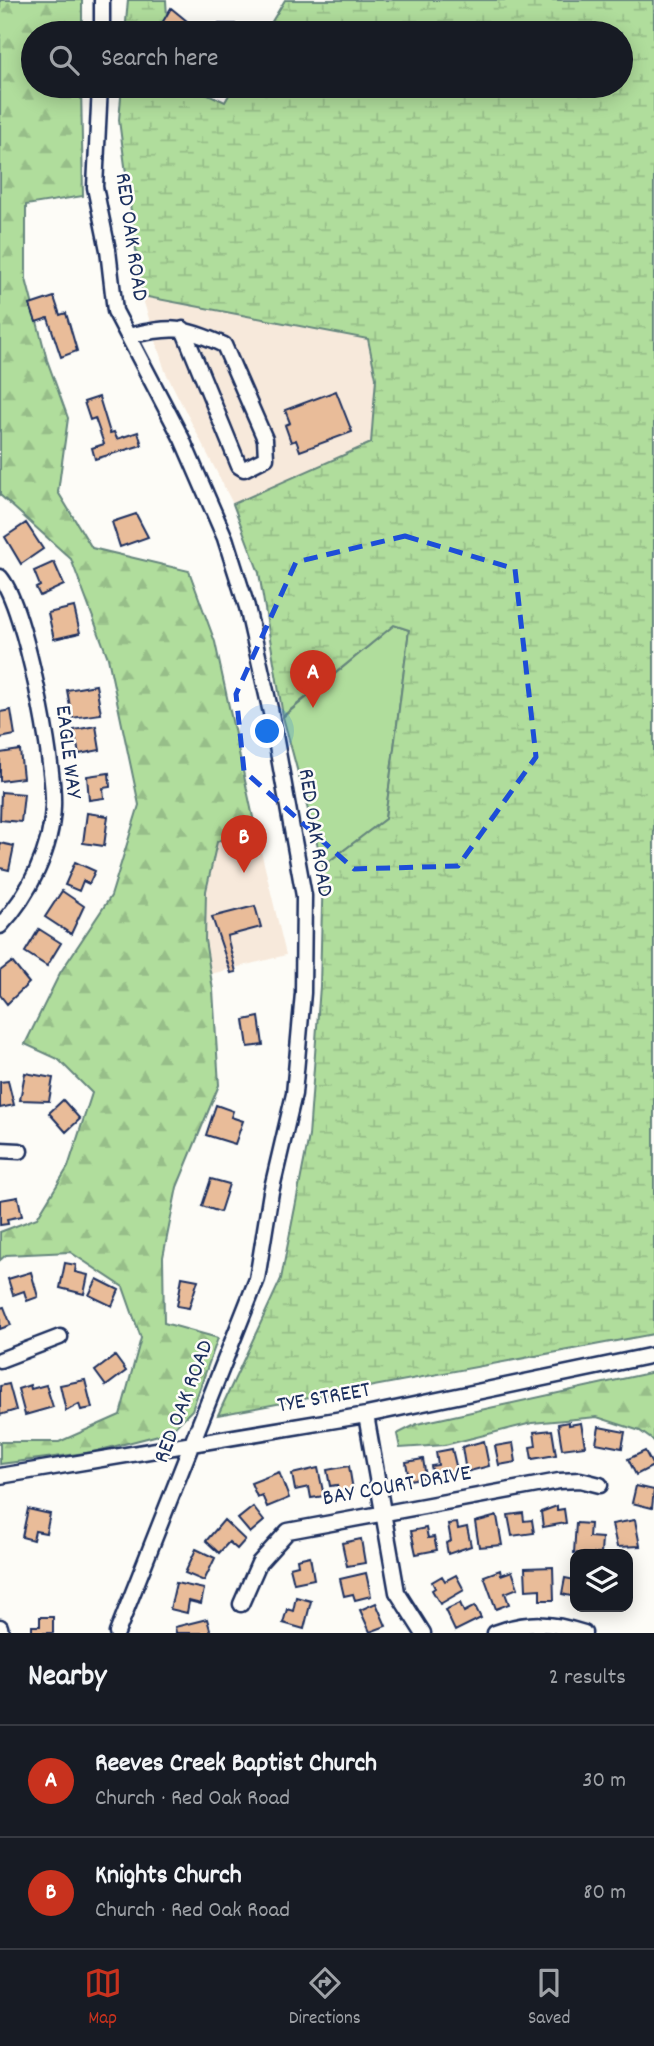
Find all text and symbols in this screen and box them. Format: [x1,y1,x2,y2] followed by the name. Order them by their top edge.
[21,21,633,98] search box
[45,41,83,79] icon: search
[101,41,219,78] text: Search here
[105,171,155,303] street label: RED OAK ROAD
[290,650,336,708] pin: A
[45,703,89,801] street label: EAGLE WAY
[250,714,284,748] your location
[288,767,340,900] street label: RED OAK ROAD
[221,815,267,873] pin: B
[146,1336,224,1468] street label: RED OAK ROAD
[275,1375,373,1423] street label: TYE STREET
[320,1458,474,1516] street label: BAY COURT DRIVE
[570,1549,633,1612] map controls
[570,1549,633,1612] button: layers
[28,1657,106,1700] text: Nearby
[549,1662,626,1695] text: 2 results
[95,1746,377,1783] text: Reeves Creek Baptist Church
[45,1765,57,1798] text: A
[582,1765,626,1798] text: 30 m
[95,1783,290,1816] text: Church · Red Oak Road
[95,1858,242,1895] text: Knights Church
[46,1877,56,1910] text: B
[583,1877,626,1910] text: 80 m
[95,1895,290,1928] text: Church · Red Oak Road
[84,1964,122,2033] tab: Map
[289,1964,361,2033] tab: Directions
[528,1964,570,2033] tab: Saved

